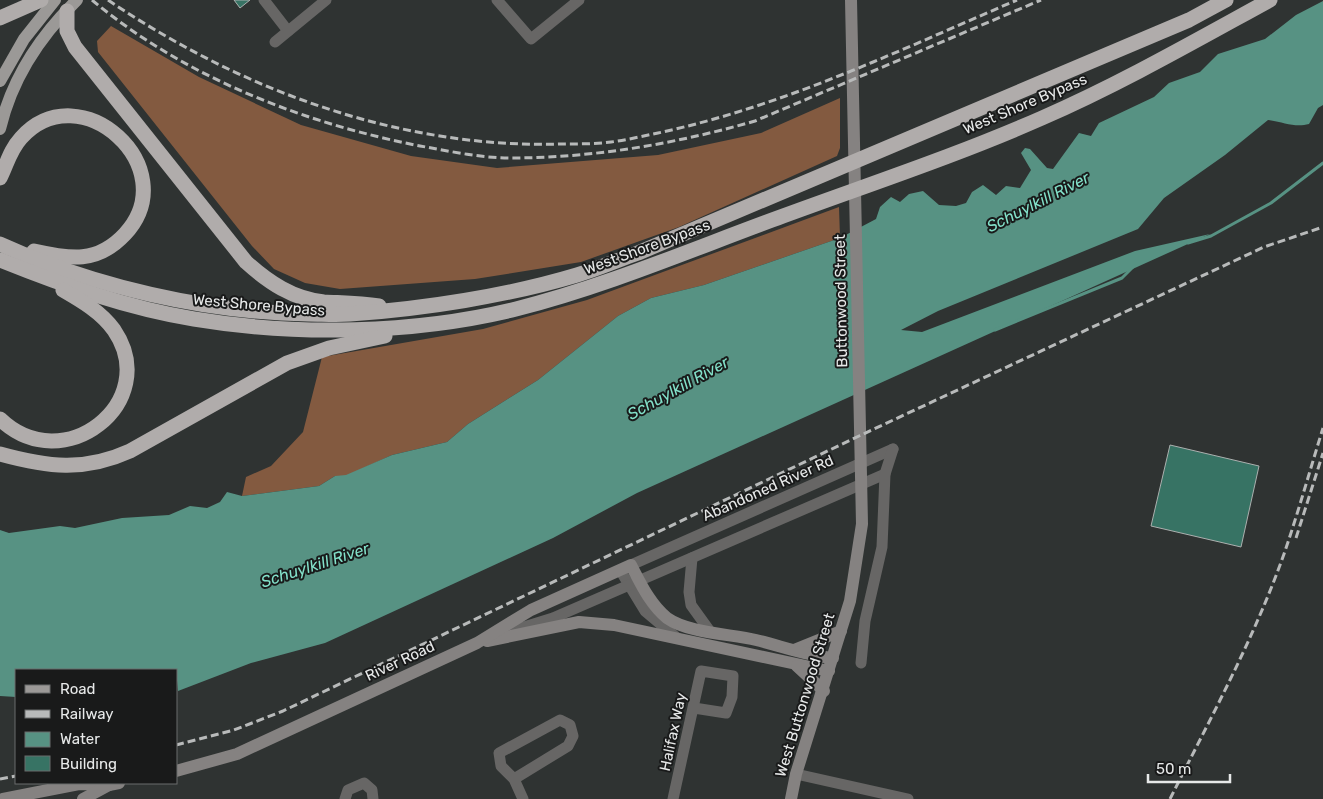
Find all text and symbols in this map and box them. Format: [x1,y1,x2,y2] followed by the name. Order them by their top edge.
[960,70,1090,138] street label: West Shore Bypass
[983,168,1093,236] water label: Schuylkill River
[582,216,713,278] street label: West Shore Bypass
[831,234,851,368] street label: Buttonwood Street
[192,290,326,320] street label: West Shore Bypass
[624,352,733,424] water label: Schuylkill River
[700,451,836,525] street label: Abandoned River Rd
[258,538,372,591] water label: Schuylkill River
[771,611,839,779] street label: West Buttonwood Street
[362,637,438,685] street label: River Road
[15,669,178,784] legend
[60,680,96,698] text: Road
[656,691,690,773] street label: Halifax Way
[60,705,114,723] text: Railway
[60,730,100,748] text: Water
[1148,752,1230,784] scale bar
[60,755,117,773] text: Building
[1156,760,1191,778] text: 50 m

